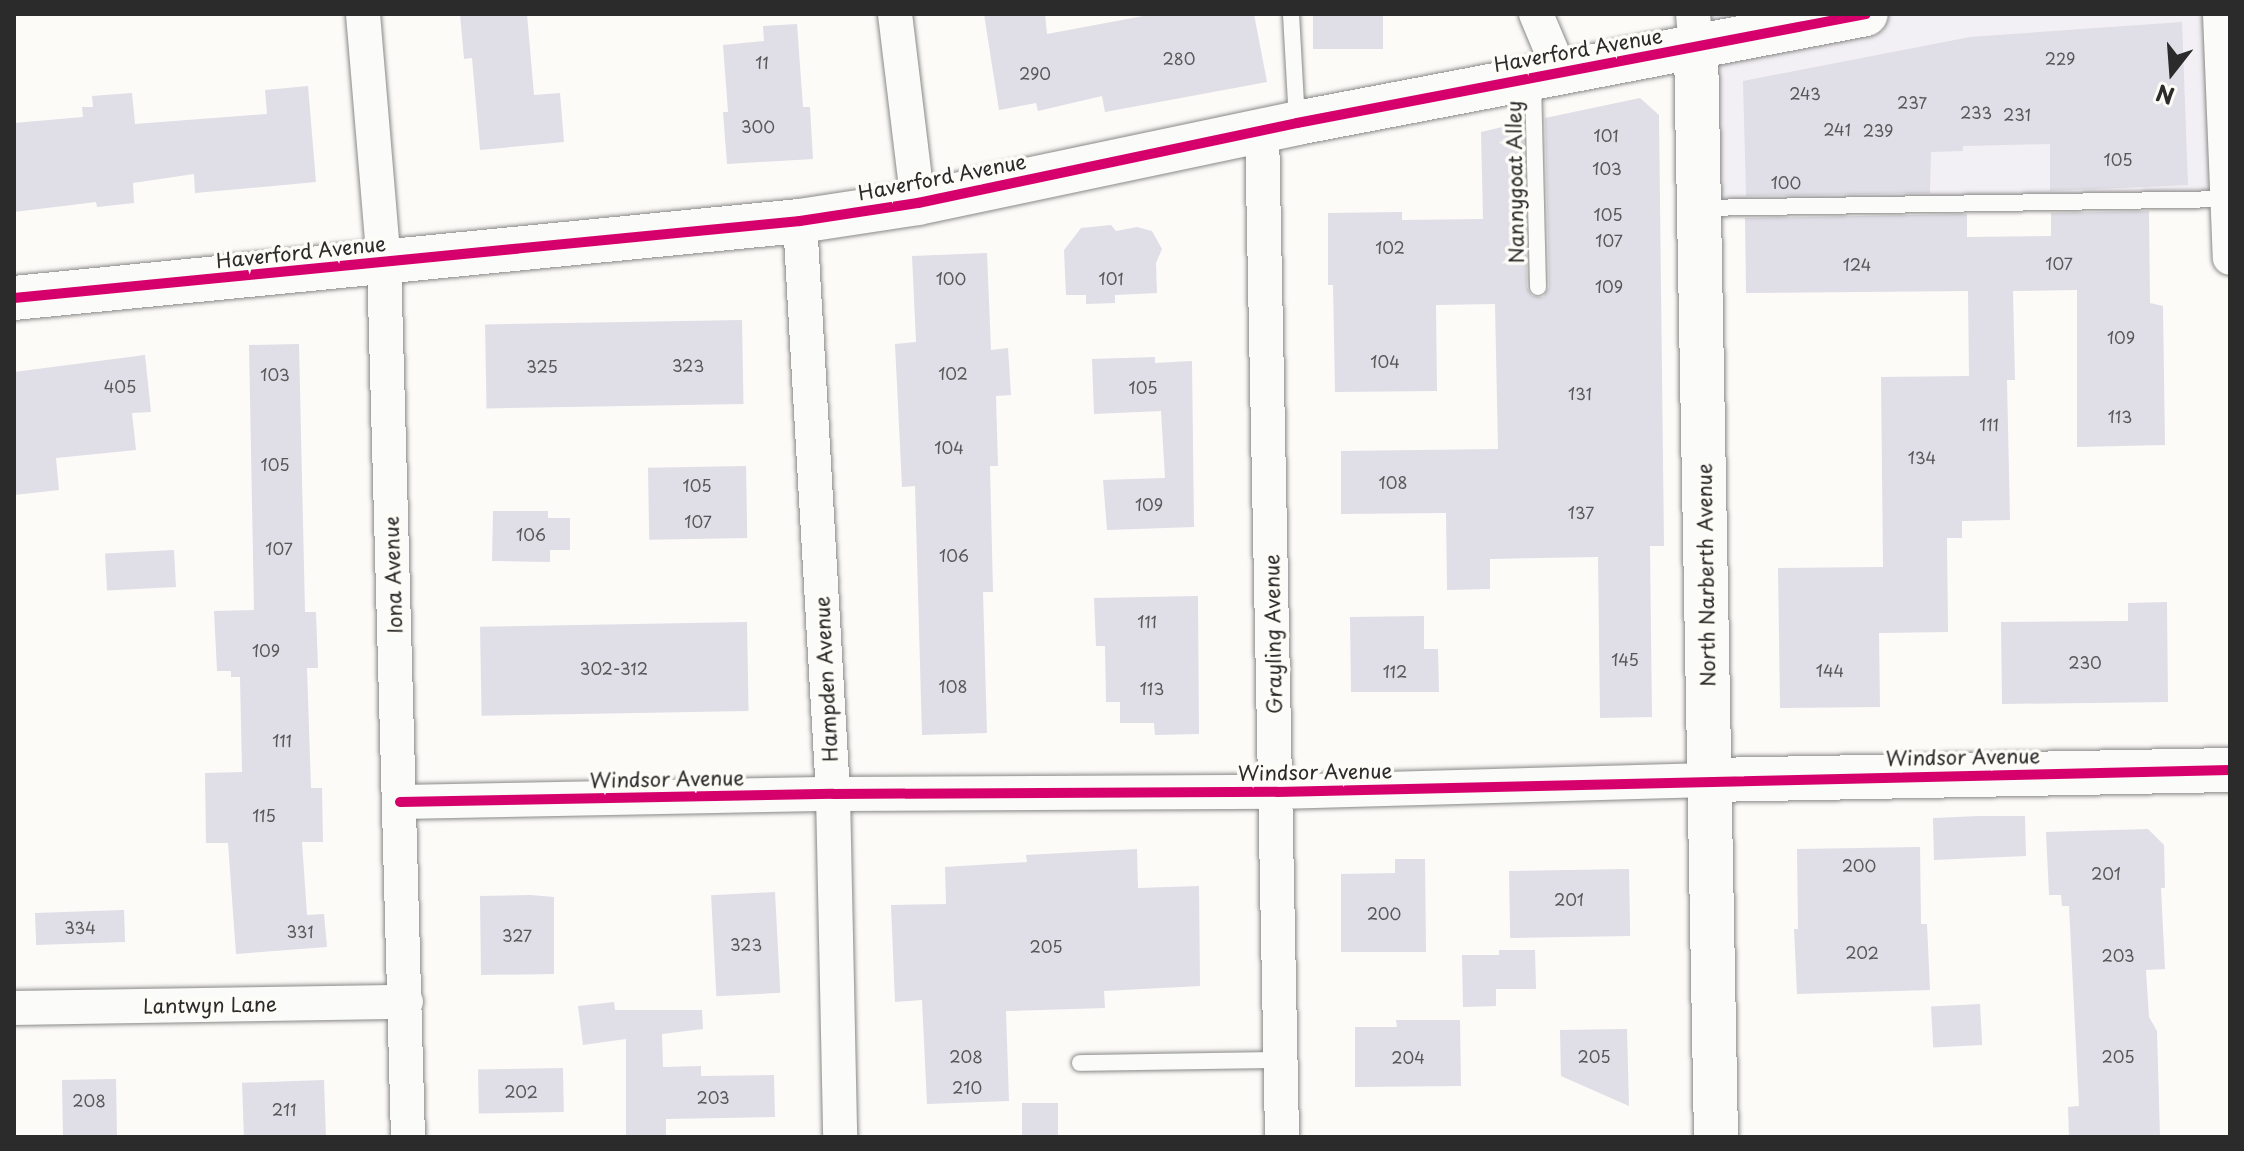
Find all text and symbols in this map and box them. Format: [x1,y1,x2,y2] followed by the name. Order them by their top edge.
[1492,23,1664,77] street label: Haverford Avenue
[2132,32,2212,112] north arrow
[1163,48,1195,68] house number: 280
[2045,48,2075,68] house number: 229
[755,52,769,72] house number: 11
[1019,63,1051,83] house number: 290
[2152,77,2178,114] text: N
[1789,83,1821,103] house number: 243
[1897,92,1927,112] house number: 237
[1502,100,1528,264] street label: Nannygoat Alley
[1960,102,1992,122] house number: 233
[2003,104,2031,124] house number: 231
[741,116,775,136] house number: 300
[1823,119,1851,139] house number: 241
[1863,120,1893,140] house number: 239
[1594,125,1618,145] house number: 101
[856,149,1028,205] street label: Haverford Avenue
[2103,149,2133,169] house number: 105
[1592,158,1622,178] house number: 103
[1771,172,1801,192] house number: 100
[1593,204,1623,224] house number: 105
[1595,230,1623,250] house number: 107
[215,231,387,273] street label: Haverford Avenue
[1375,237,1405,257] house number: 102
[2045,253,2073,273] house number: 107
[1843,254,1871,274] house number: 124
[936,268,966,288] house number: 100
[1099,268,1123,288] house number: 101
[1595,276,1623,296] house number: 109
[2107,327,2135,347] house number: 109
[1370,351,1400,371] house number: 104
[672,355,704,375] house number: 323
[526,356,558,376] house number: 325
[938,363,968,383] house number: 102
[260,364,290,384] house number: 103
[104,376,136,396] house number: 405
[1128,377,1158,397] house number: 105
[1568,383,1592,403] house number: 131
[2108,406,2132,426] house number: 113
[1979,414,1999,434] house number: 111
[934,437,964,457] house number: 104
[1908,447,1936,467] house number: 134
[260,454,290,474] house number: 105
[1692,462,1720,688] street label: North Narberth Avenue
[1379,472,1407,492] house number: 108
[682,475,712,495] house number: 105
[1135,494,1163,514] house number: 109
[1568,502,1594,522] house number: 137
[684,511,712,531] house number: 107
[379,516,407,634] street label: Iona Avenue
[516,524,546,544] house number: 106
[265,538,293,558] house number: 107
[939,545,969,565] house number: 106
[1260,554,1286,714] street label: Grayling Avenue
[810,595,842,763] street label: Hampden Avenue
[1137,611,1157,631] house number: 111
[252,640,280,660] house number: 109
[1611,649,1639,669] house number: 145
[2068,652,2102,672] house number: 230
[580,658,648,678] house number: 302-312
[1816,660,1844,680] house number: 144
[1383,661,1407,681] house number: 112
[939,676,967,696] house number: 108
[1140,678,1164,698] house number: 113
[272,730,292,750] house number: 111
[1885,744,2041,770] street label: Windsor Avenue
[1237,759,1393,785] street label: Windsor Avenue
[589,766,745,792] street label: Windsor Avenue
[252,805,276,825] house number: 115
[1842,855,1876,875] house number: 200
[2091,863,2121,883] house number: 201
[1554,889,1584,909] house number: 201
[1367,903,1401,923] house number: 200
[64,917,96,937] house number: 334
[286,921,314,941] house number: 331
[502,925,532,945] house number: 327
[730,934,762,954] house number: 323
[1029,936,1063,956] house number: 205
[1845,942,1879,962] house number: 202
[2101,945,2135,965] house number: 203
[142,992,278,1018] street label: Lantwyn Lane
[949,1046,983,1066] house number: 208
[1577,1046,1611,1066] house number: 205
[2101,1046,2135,1066] house number: 205
[1391,1047,1425,1067] house number: 204
[952,1077,982,1097] house number: 210
[504,1081,538,1101] house number: 202
[696,1087,730,1107] house number: 203
[72,1090,106,1110] house number: 208
[272,1099,296,1119] house number: 211

